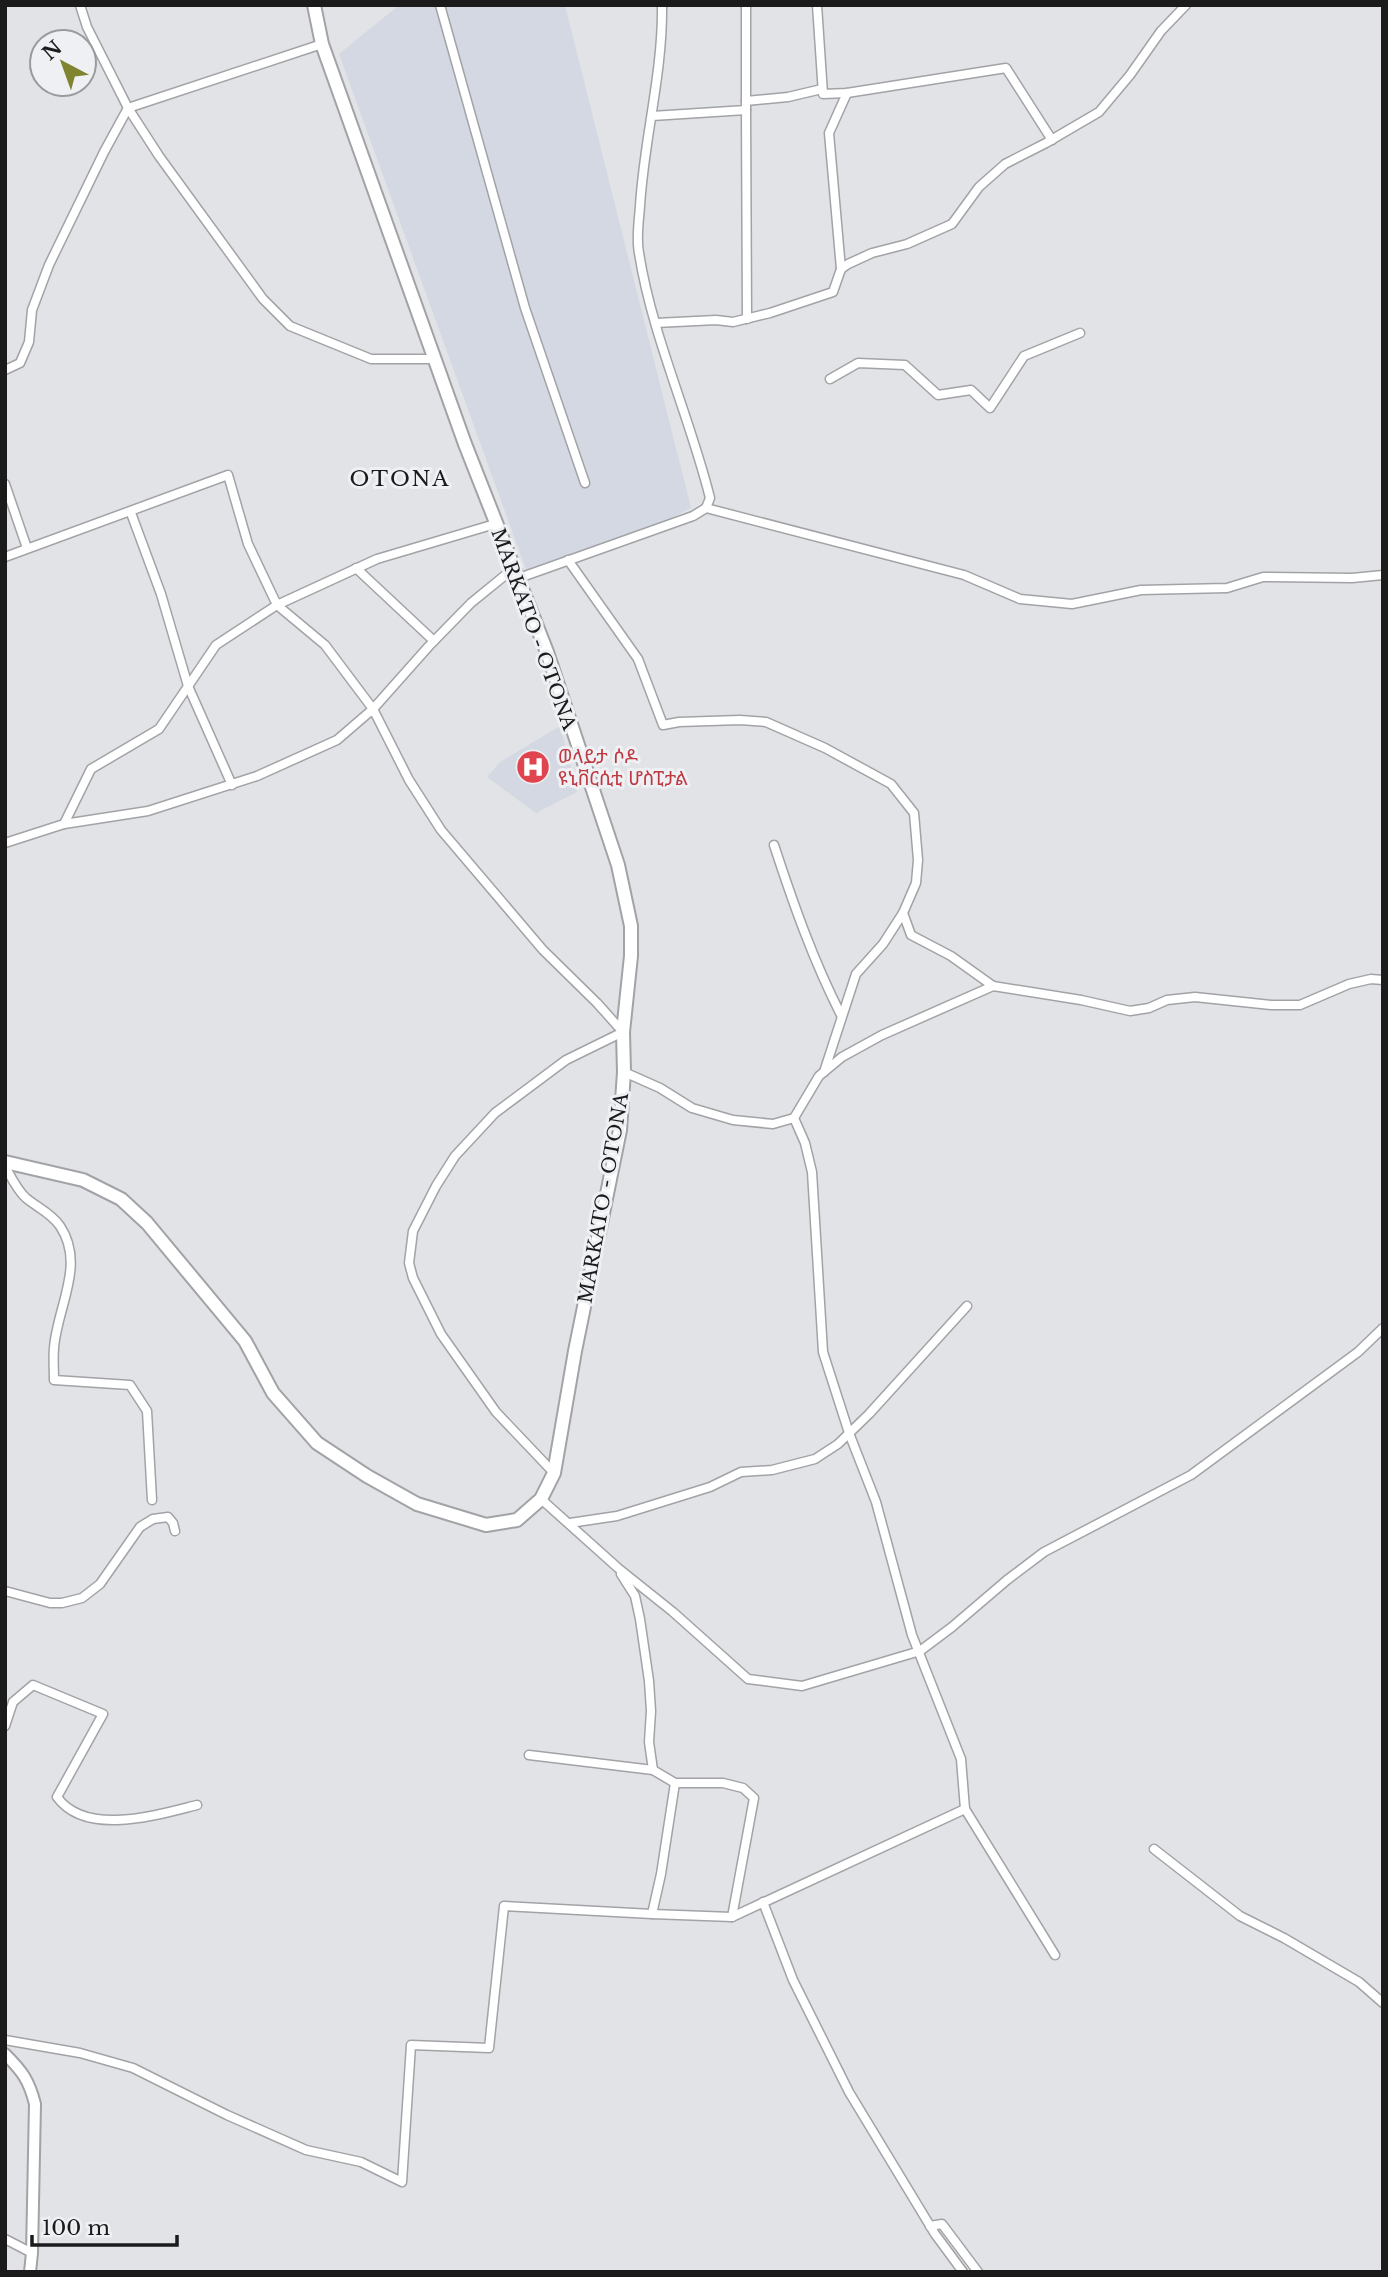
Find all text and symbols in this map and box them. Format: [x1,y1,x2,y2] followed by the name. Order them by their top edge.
[28,28,98,98] north arrow
[38,36,67,65] text: N
[350,466,450,492] district label: OTONA
[486,525,581,734] street label: MARKATO - OTONA
[558,745,688,790] place label: ወላይታ ሶዶ ዩኒቨርሲቲ ሆስፒታል
[514,748,552,786] hospital icon: ወላይታ ሶዶ ዩኒቨርሲቲ ሆስፒታል
[574,1091,633,1305] street label: MARKATO - OTONA
[32,2204,177,2248] scale bar
[42,2215,110,2241] text: 100 m

